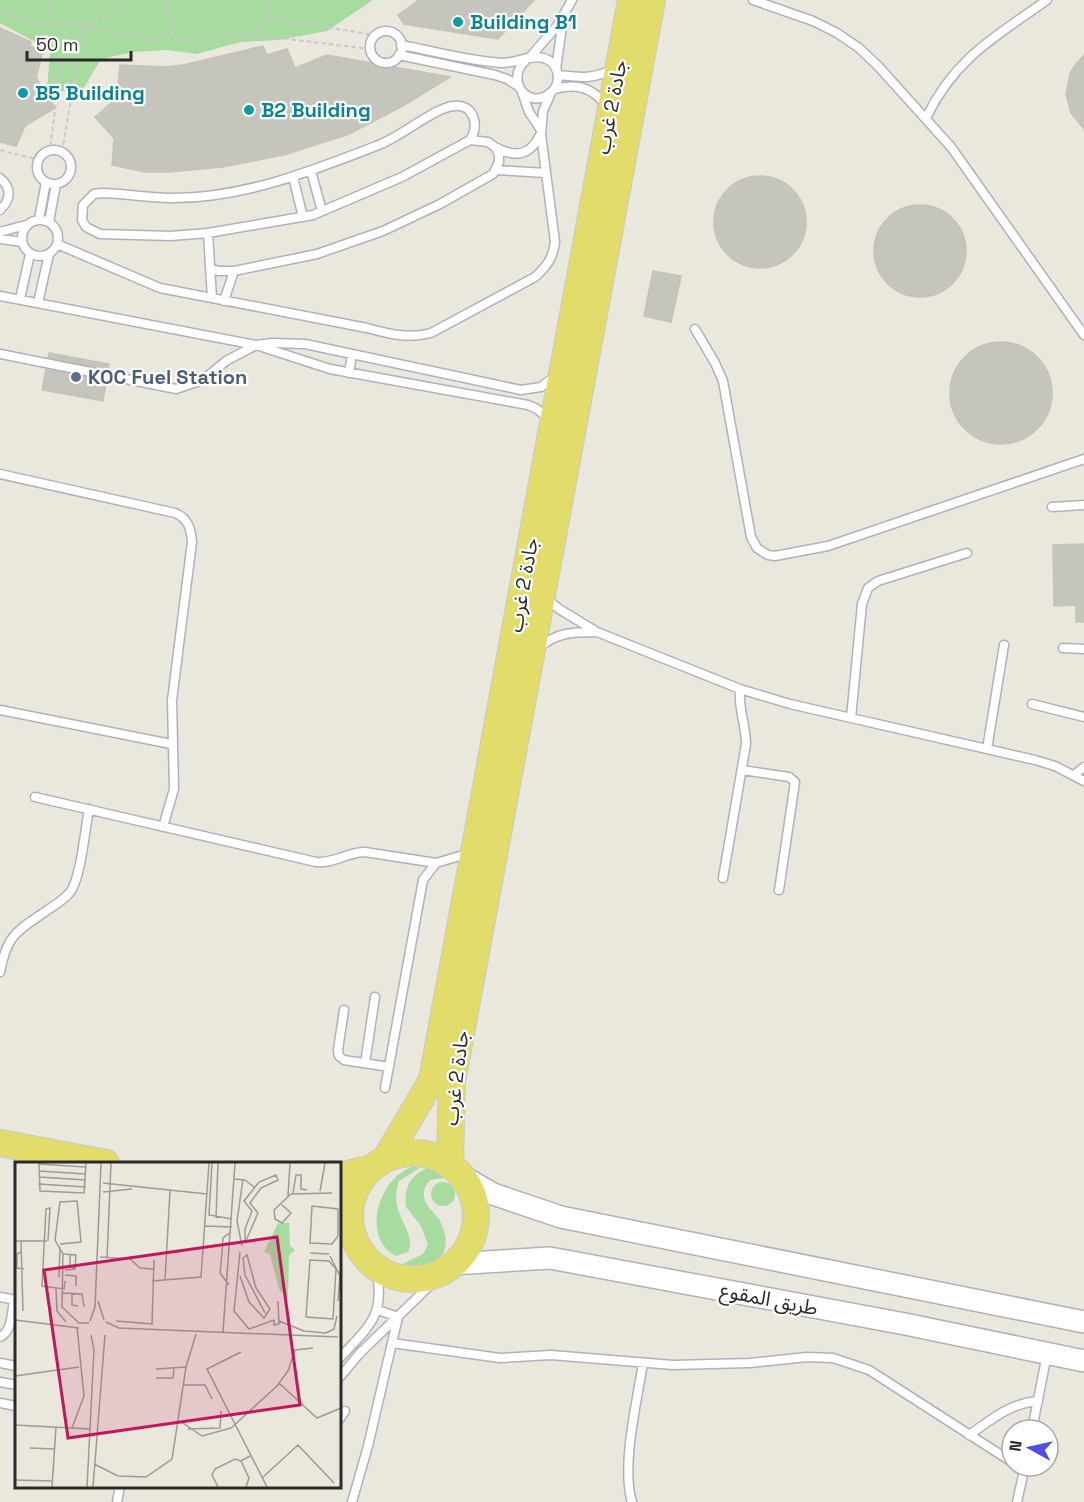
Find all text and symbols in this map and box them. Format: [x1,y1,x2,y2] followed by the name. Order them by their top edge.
[470,9,577,35] place label: Building B1
[451,15,465,29] marker: Building B1
[27,24,130,62] scale bar
[36,33,78,56] text: 50 m
[589,58,633,156] street label: جادة 2 غرب
[35,80,145,106] place label: B5 Building
[16,86,30,100] marker: B5 Building
[261,97,371,123] place label: B2 Building
[242,103,256,117] marker: B2 Building
[88,364,247,390] place label: KOC Fuel Station
[69,370,83,384] marker: KOC Fuel Station
[502,536,544,634] street label: جادة 2 غرب
[437,1029,475,1127] street label: جادة 2 غرب
[15,1162,340,1487] inset map
[717,1277,820,1323] street label: طريق المقوع
[1000,1418,1060,1478] north arrow
[1004,1439,1027,1453] text: N

